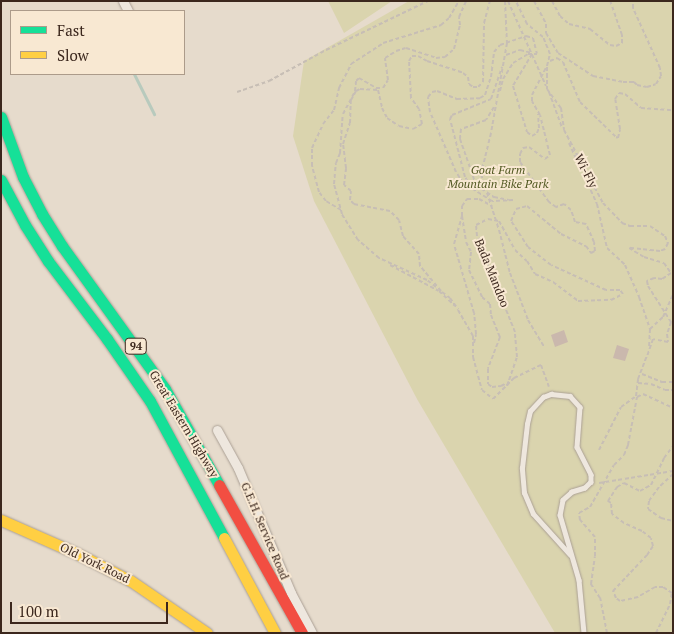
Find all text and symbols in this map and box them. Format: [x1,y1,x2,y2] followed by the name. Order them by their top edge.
[10,10,185,75] legend
[57,20,85,40] text: Fast
[57,45,89,65] text: Slow
[571,152,601,190] street label: Wi-Fly
[447,163,549,191] park label: Goat Farm Mountain Bike Park
[472,237,512,309] street label: Bada Mandoo
[125,338,147,354] road number: 94
[146,368,222,480] street label: Great Eastern Highway
[238,480,292,582] street label: G.E.H. Service Road
[58,540,132,586] street label: Old York Road
[12,592,170,624] scale bar
[18,601,59,621] text: 100 m

